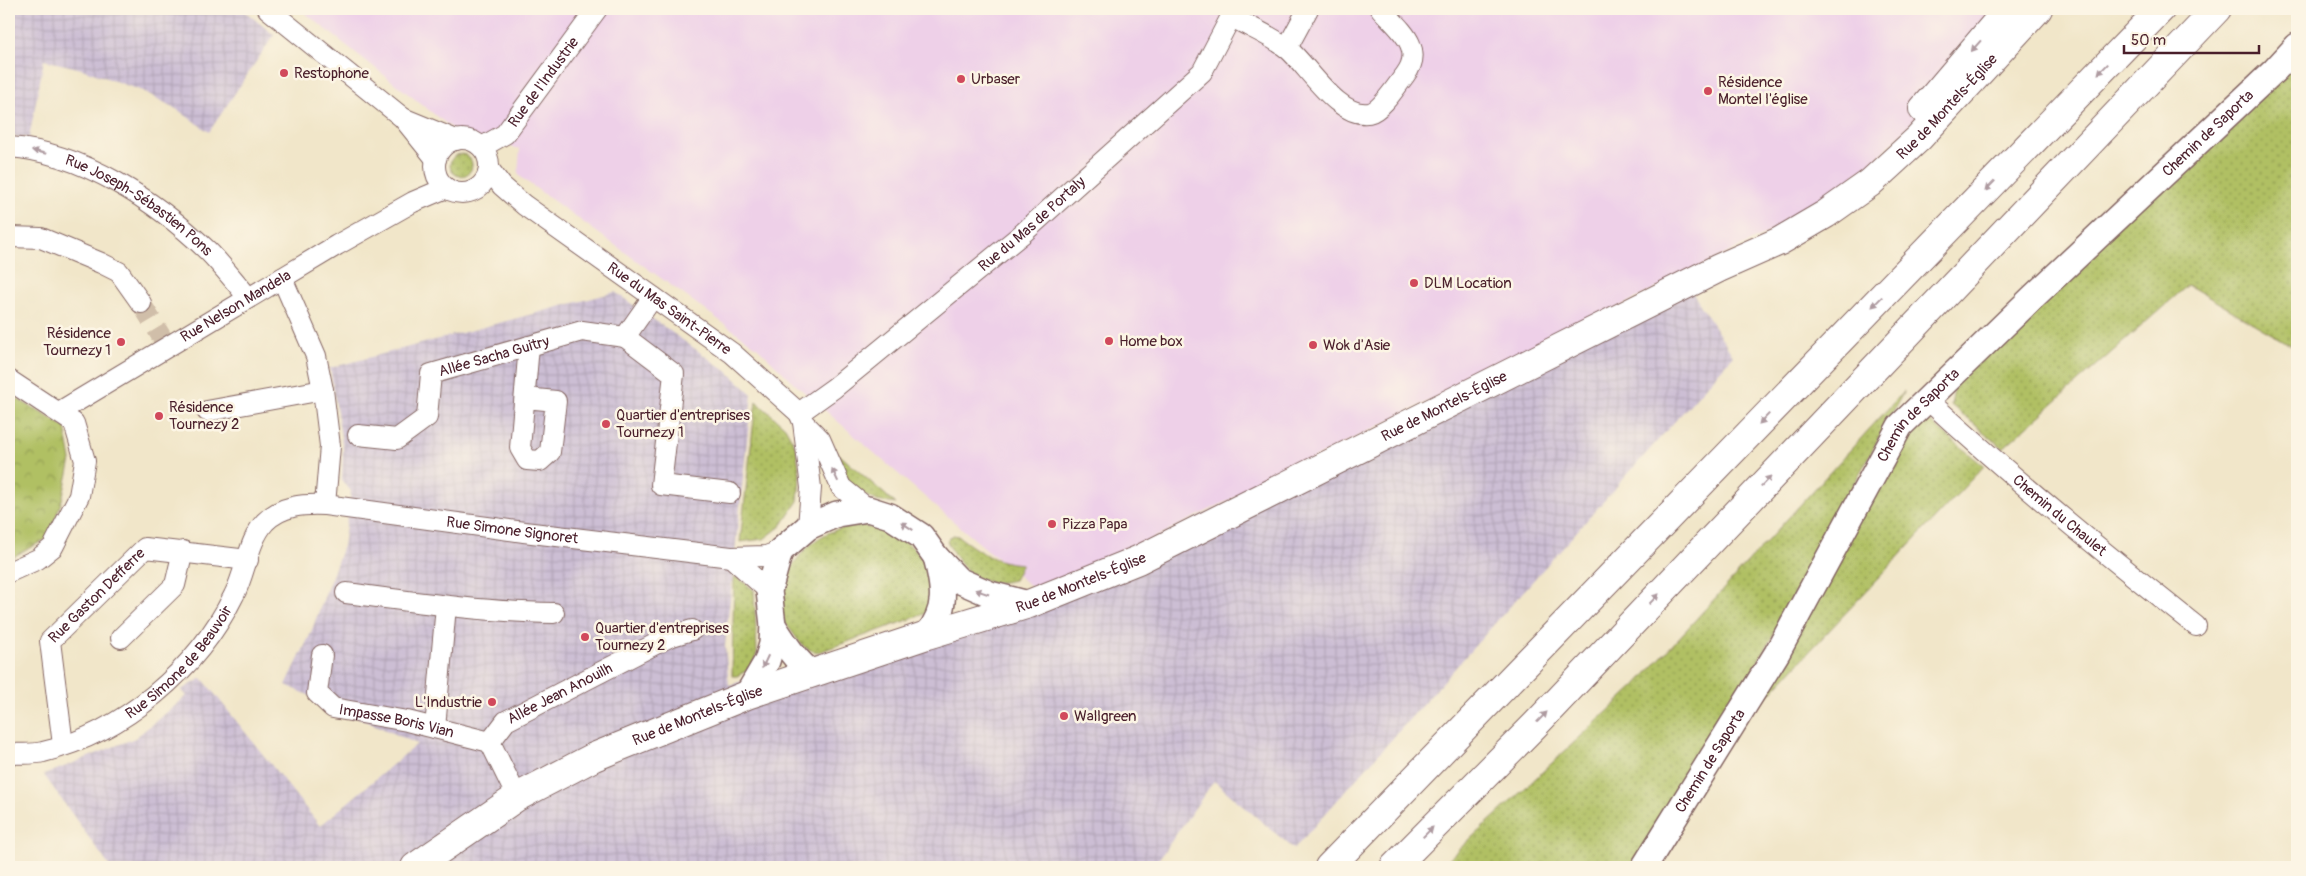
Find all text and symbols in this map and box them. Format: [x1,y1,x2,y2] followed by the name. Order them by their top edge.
[2124,22,2258,54] scale bar
[2131,31,2166,50] text: 50 m
[504,33,584,131] street label: Rue de l'Industrie
[1971,39,1982,52] one-way arrow
[1893,50,2002,164] street label: Rue de Montels-Église
[2097,63,2109,75] one-way arrow
[294,64,370,83] place label: Restophone
[278,67,290,79] marker: Restophone
[971,70,1021,89] place label: Urbaser
[955,73,967,85] marker: Urbaser
[1718,73,1808,109] place label: Résidence Montel l'église
[1702,85,1714,97] marker: Résidence Montel l'église
[2158,86,2258,181] street label: Chemin de Saporta
[31,148,46,156] one-way arrow
[62,151,217,260] street label: Rue Joseph-Sébastien Pons
[975,172,1090,276] street label: Rue du Mas de Portaly
[1984,179,1996,191] one-way arrow
[603,258,735,360] street label: Rue du Mas Saint-Pierre
[177,266,295,347] street label: Rue Nelson Mandela
[1424,274,1512,293] place label: DLM Location
[1408,277,1420,289] marker: DLM Location
[1871,296,1883,308] one-way arrow
[43,324,112,360] place label: Résidence Tournezy 1
[437,332,552,381] street label: Allée Sacha Guitry
[1119,332,1183,351] place label: Home box
[1103,335,1115,347] marker: Home box
[115,336,127,348] marker: Résidence Tournezy 1
[1323,336,1391,355] place label: Wok d'Asie
[1307,339,1319,351] marker: Wok d'Asie
[1873,364,1964,465] street label: Chemin de Saporta
[1378,367,1511,446] street label: Rue de Montels-Église
[169,398,239,434] place label: Résidence Tournezy 2
[616,406,750,442] place label: Quartier d'entreprises Tournezy 1
[153,410,165,422] marker: Résidence Tournezy 2
[1758,413,1770,425] one-way arrow
[600,418,612,430] marker: Quartier d'entreprises Tournezy 1
[831,467,839,482] one-way arrow
[2008,471,2111,561] street label: Chemin du Chaulet
[1760,476,1772,488] one-way arrow
[445,513,580,549] street label: Rue Simone Signoret
[1062,515,1128,534] place label: Pizza Papa
[1046,518,1058,530] marker: Pizza Papa
[901,521,914,531] one-way arrow
[45,544,150,647] street label: Rue Gaston Defferre
[1014,548,1150,617] street label: Rue de Montels-Église
[974,588,989,596] one-way arrow
[1648,593,1660,605] one-way arrow
[122,602,237,723] street label: Rue Simone de Beauvoir
[595,619,729,655] place label: Quartier d'entreprises Tournezy 2
[579,631,591,643] marker: Quartier d'entreprises Tournezy 2
[761,655,769,669] one-way arrow
[504,659,616,729] street label: Allée Jean Anouilh
[630,681,766,750] street label: Rue de Montels-Église
[415,693,483,712] place label: L'Industrie
[486,696,498,708] marker: L'Industrie
[337,700,456,742] street label: Impasse Boris Vian
[1671,706,1750,817] street label: Chemin de Saporta
[1074,707,1137,726] place label: Wallgreen
[1058,710,1070,722] marker: Wallgreen
[1536,711,1548,723] one-way arrow
[1422,827,1434,839] one-way arrow

